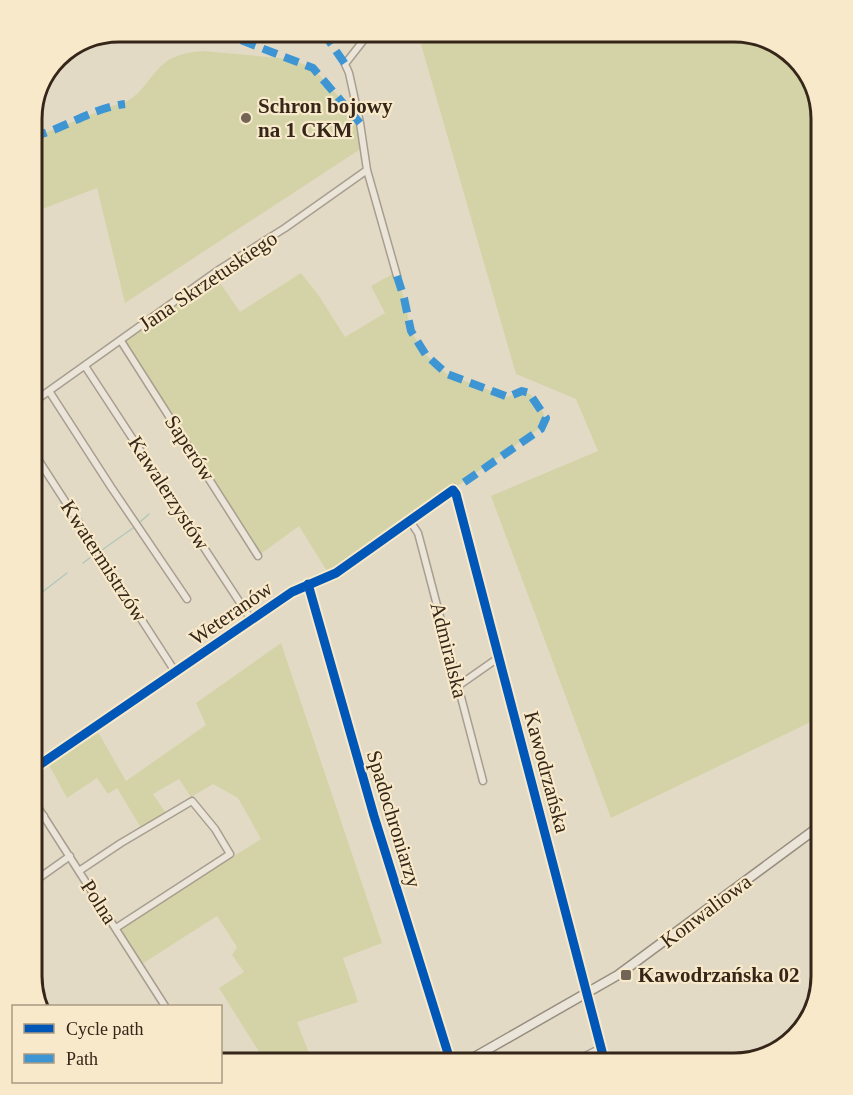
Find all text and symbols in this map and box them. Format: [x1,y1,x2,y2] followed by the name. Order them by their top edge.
[258,94,393,142] place label: Schron bojowy na 1 CKM
[239,111,253,125] marker: Schron bojowy na 1 CKM
[134,226,282,336] street label: Jana Skrzetuskiego
[160,411,221,486] street label: Saperów
[123,432,215,555] street label: Kawalerzystów
[56,496,153,627] street label: Kwatermistrzów
[185,575,278,650] street label: Weteranów
[426,600,473,701] street label: Admiralska
[519,709,575,836] street label: Kawodrzańska
[362,747,426,891] street label: Spadochroniarzy
[656,869,757,953] street label: Konwaliowa
[76,875,122,929] street label: Polna
[638,963,800,987] place label: Kawodrzańska 02
[619,968,633,982] marker: Kawodrzańska 02
[12,1005,222,1083] legend
[66,1019,143,1039] text: Cycle path
[66,1049,98,1069] text: Path

